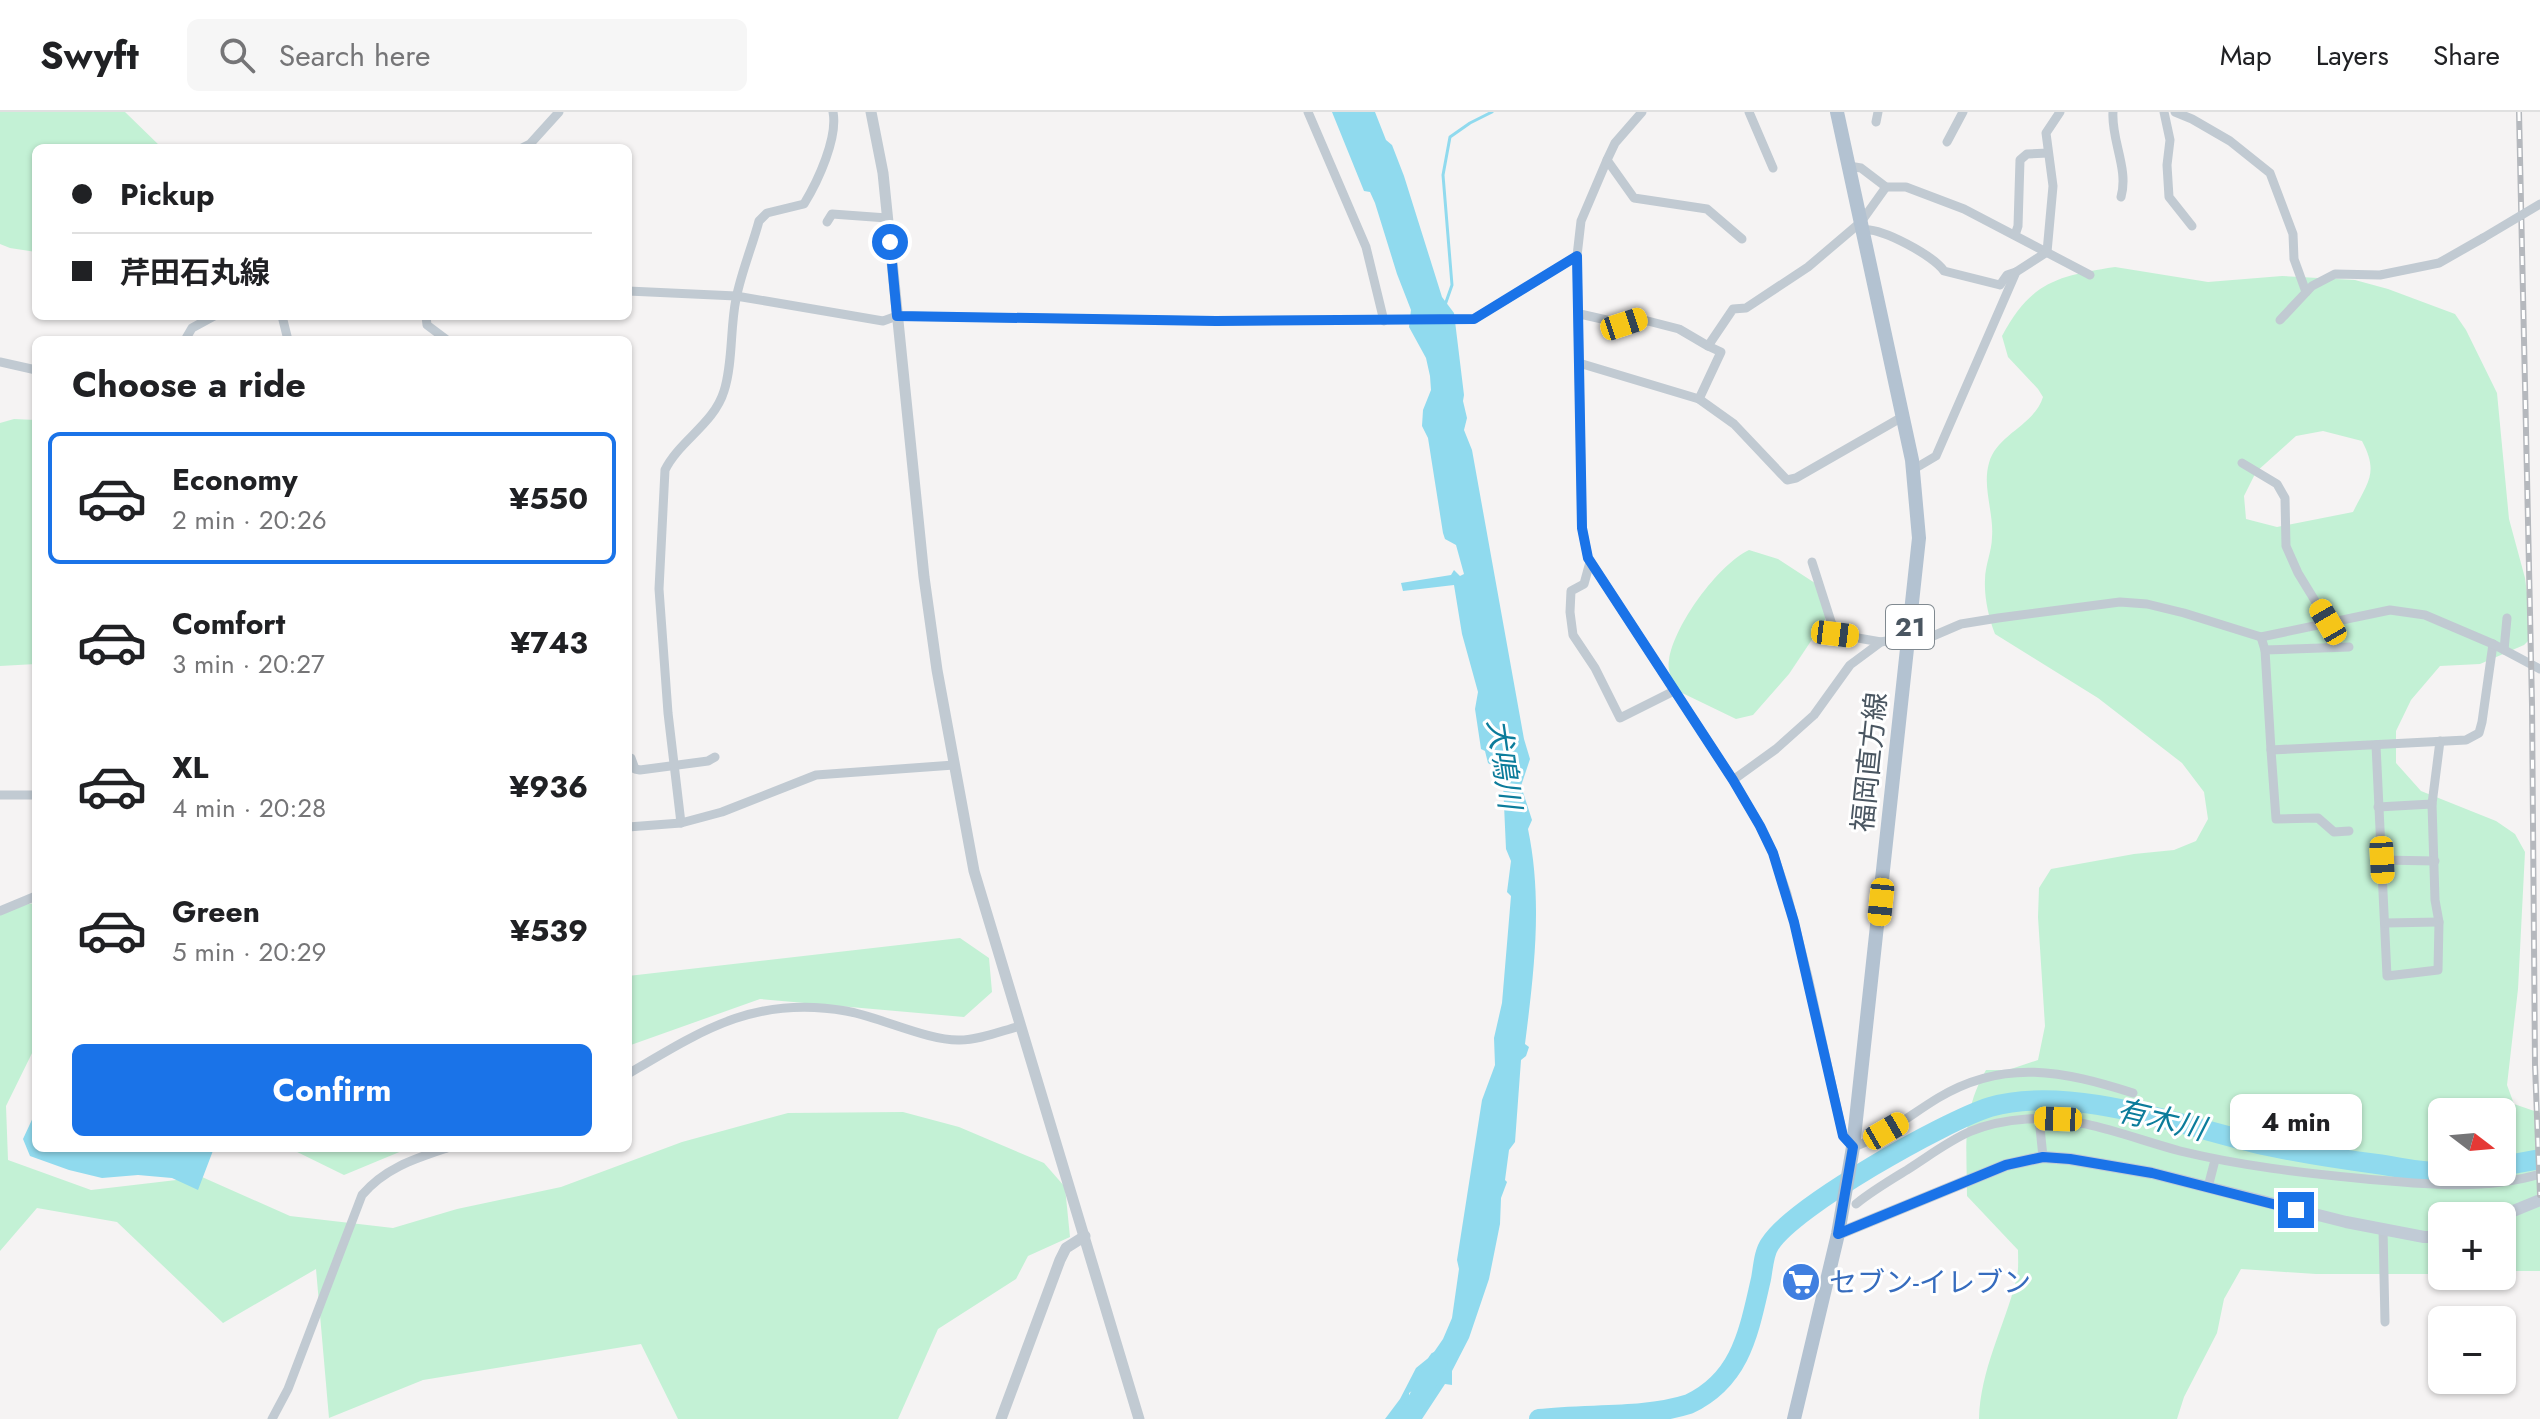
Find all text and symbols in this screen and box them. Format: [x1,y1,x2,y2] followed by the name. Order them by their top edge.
[187,19,747,91] search box
[40,28,139,83] text: Swyft
[215,33,259,77] icon: search
[279,34,431,77] text: Search here
[2220,35,2272,76] text: Map
[2316,35,2389,76] text: Layers
[2433,35,2500,76] text: Share
[120,173,215,216] text: Pickup
[872,224,908,260] route start
[120,251,270,294] text: 芹田石丸線
[1597,305,1651,343] car
[72,358,306,410] text: Choose a ride
[172,458,298,501] text: Economy
[76,462,148,534] icon: car
[509,477,588,520] text: ¥550
[172,501,327,539] text: 2 min · 20:26
[2306,595,2350,649] car
[172,602,285,645] text: Comfort
[1886,605,1934,649] road number: 21
[76,606,148,678] icon: car
[1810,619,1860,649] car
[510,621,588,664] text: ¥743
[172,645,325,683] text: 3 min · 20:27
[1842,690,1897,834] street label: 福岡直方線
[1477,716,1532,814] water label: 犬鳴川
[172,746,208,789] text: XL
[76,750,148,822] icon: car
[509,765,588,808] text: ¥936
[172,789,326,827] text: 4 min · 20:28
[2369,835,2395,885] car
[1867,877,1895,927] car
[172,890,260,933] text: Green
[76,894,148,966] icon: car
[510,909,588,952] text: ¥539
[172,933,327,971] text: 5 min · 20:29
[72,1044,592,1136] button: Confirm
[2112,1088,2213,1151] water label: 有木川
[2230,1094,2362,1150] callout: 4 min
[2428,1098,2516,1186] north arrow
[2428,1098,2516,1394] map controls
[2261,1103,2331,1141] text: 4 min
[2034,1106,2082,1132] car
[1859,1109,1913,1153] car
[2278,1192,2314,1228] route end
[2428,1202,2516,1290] button: +
[1780,1261,1822,1303] supermarket icon: セブン-イレブン
[1829,1262,2031,1303] place label: セブン-イレブン
[2428,1306,2516,1394] button: −

